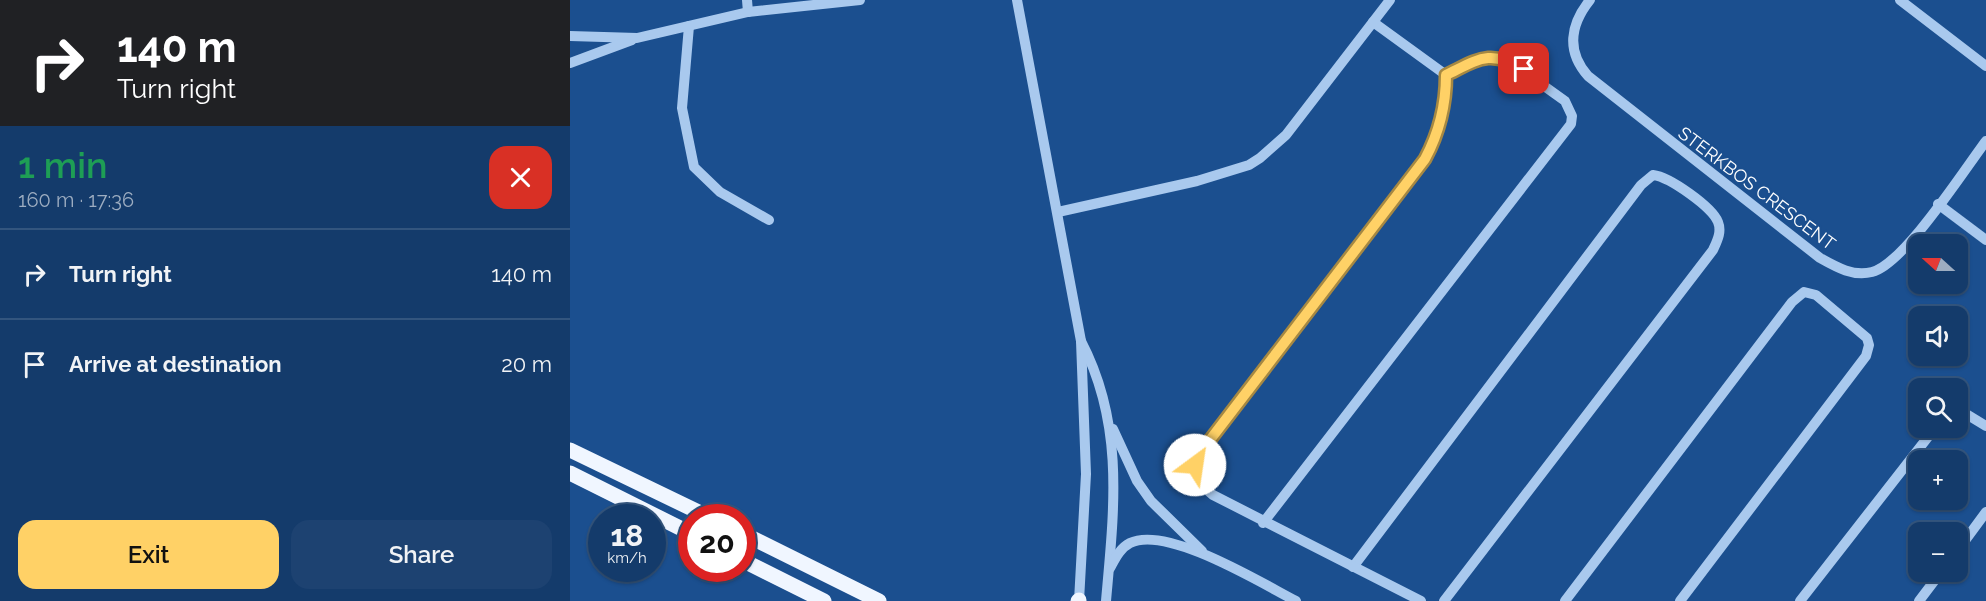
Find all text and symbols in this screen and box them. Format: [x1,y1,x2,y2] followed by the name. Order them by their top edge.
[117,23,237,72] text: 140 m
[18,24,96,102] icon: right
[1498,43,1549,94] pin
[1507,52,1540,85] icon: arrive
[117,73,236,104] text: Turn right
[1674,122,1840,254] street label: STERKBOS CRESCENT
[18,144,107,186] text: 1 min
[489,146,552,209] button: close
[18,188,134,212] text: 160 m · 17:36
[1908,234,1968,294] north arrow
[1908,234,1968,582] map controls
[18,258,51,291] icon: right
[69,261,172,287] text: Turn right
[491,261,552,287] text: 140 m
[1908,306,1968,366] button: sound
[18,348,51,381] icon: arrive
[69,351,282,377] text: Arrive at destination
[501,351,552,377] text: 20 m
[1908,378,1968,438] button: search
[1163,433,1227,497] position arrow
[1908,450,1968,510] button: +
[678,504,756,582] speed limit sign: 20
[611,518,643,553] text: 18
[18,520,279,589] button: Exit
[291,520,552,589] button: Share
[1908,522,1968,582] button: −
[607,549,647,567] text: km/h

